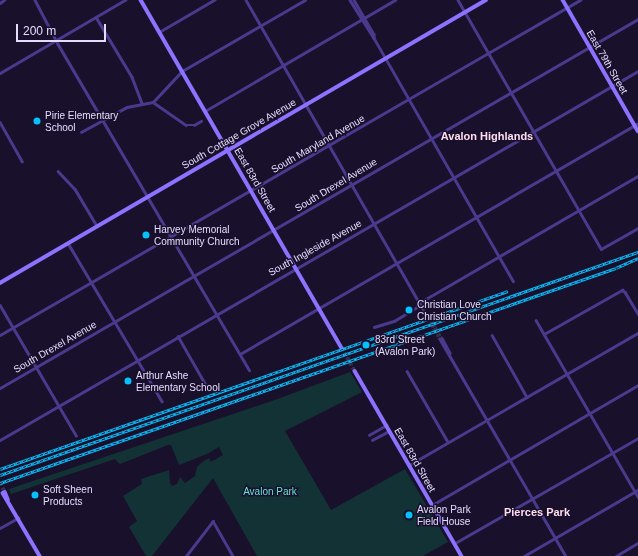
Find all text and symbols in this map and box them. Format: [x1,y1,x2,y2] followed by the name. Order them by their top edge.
[18,16,108,42] scale bar
[23,24,56,38] text: 200 m
[584,28,630,96] street label: East 79th Street
[180,96,298,172] street label: South Cottage Grove Avenue
[45,109,118,132] place label: Pirie Elementary School
[269,112,367,176] street label: South Maryland Avenue
[32,116,42,126] marker: Pirie Elementary School
[441,129,533,143] district label: Avalon Highlands
[232,146,278,214] street label: East 83rd Street
[292,156,380,214] street label: South Drexel Avenue
[266,217,364,279] street label: South Ingleside Avenue
[154,223,240,246] place label: Harvey Memorial Community Church
[141,230,151,240] marker: Harvey Memorial Community Church
[417,298,491,322] place label: Christian Love Christian Church
[404,305,414,315] marker: Christian Love Christian Church
[11,318,99,376] street label: South Drexel Avenue
[375,333,435,356] place label: 83rd Street (Avalon Park)
[360,339,372,351] marker: 83rd Street (Avalon Park)
[136,369,220,392] place label: Arthur Ashe Elementary School
[123,376,133,386] marker: Arthur Ashe Elementary School
[392,426,438,494] street label: East 83rd Street
[43,483,92,506] place label: Soft Sheen Products
[243,486,297,498] park label: Avalon Park
[30,490,40,500] marker: Soft Sheen Products
[417,503,471,526] place label: Avalon Park Field House
[504,505,570,519] district label: Pierces Park
[404,510,414,520] marker: Avalon Park Field House

